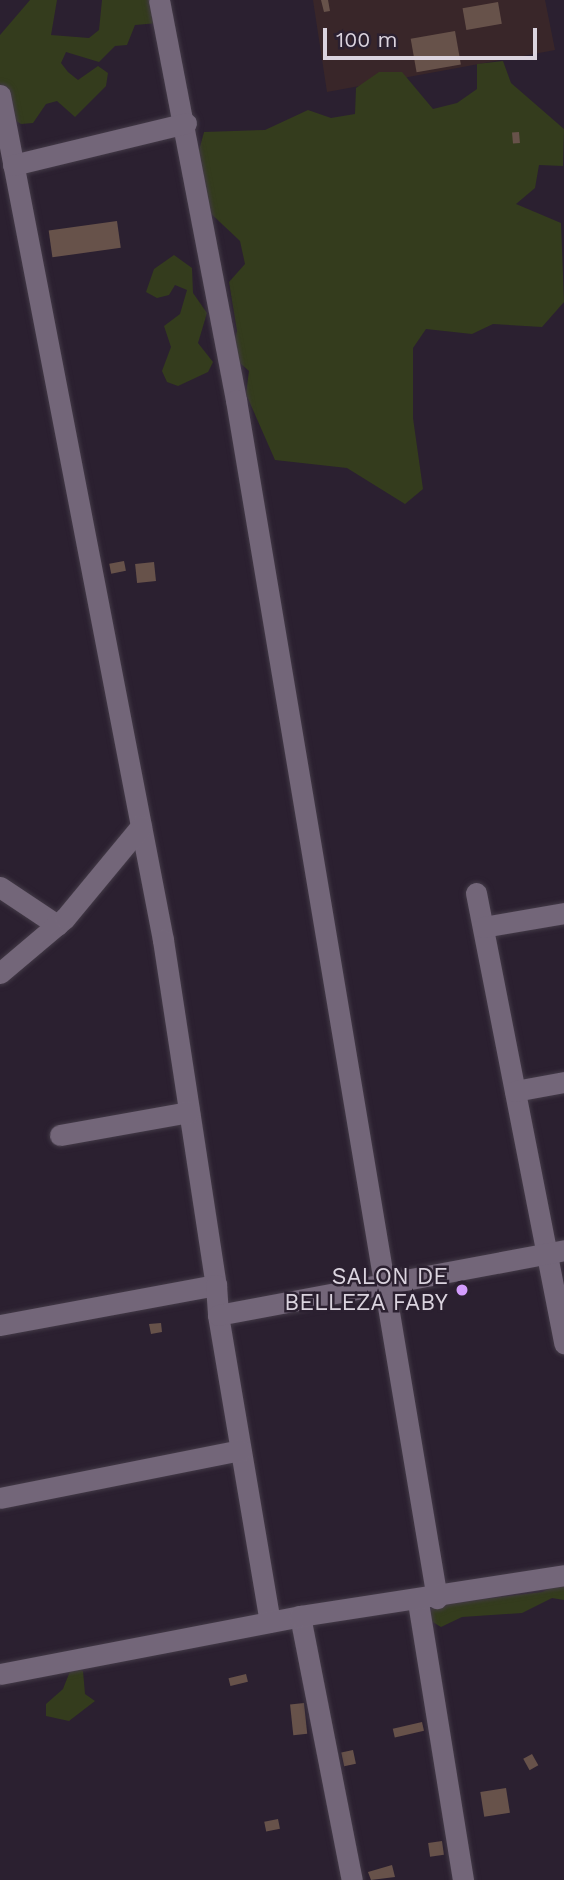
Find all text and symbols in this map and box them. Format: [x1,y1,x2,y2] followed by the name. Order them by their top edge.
[326,14,540,58] scale bar
[336,27,398,52] text: 100 m
[283,1263,448,1317] place label: SALON DE BELLEZA FABY
[454,1282,470,1298] marker: SALON DE BELLEZA FABY

